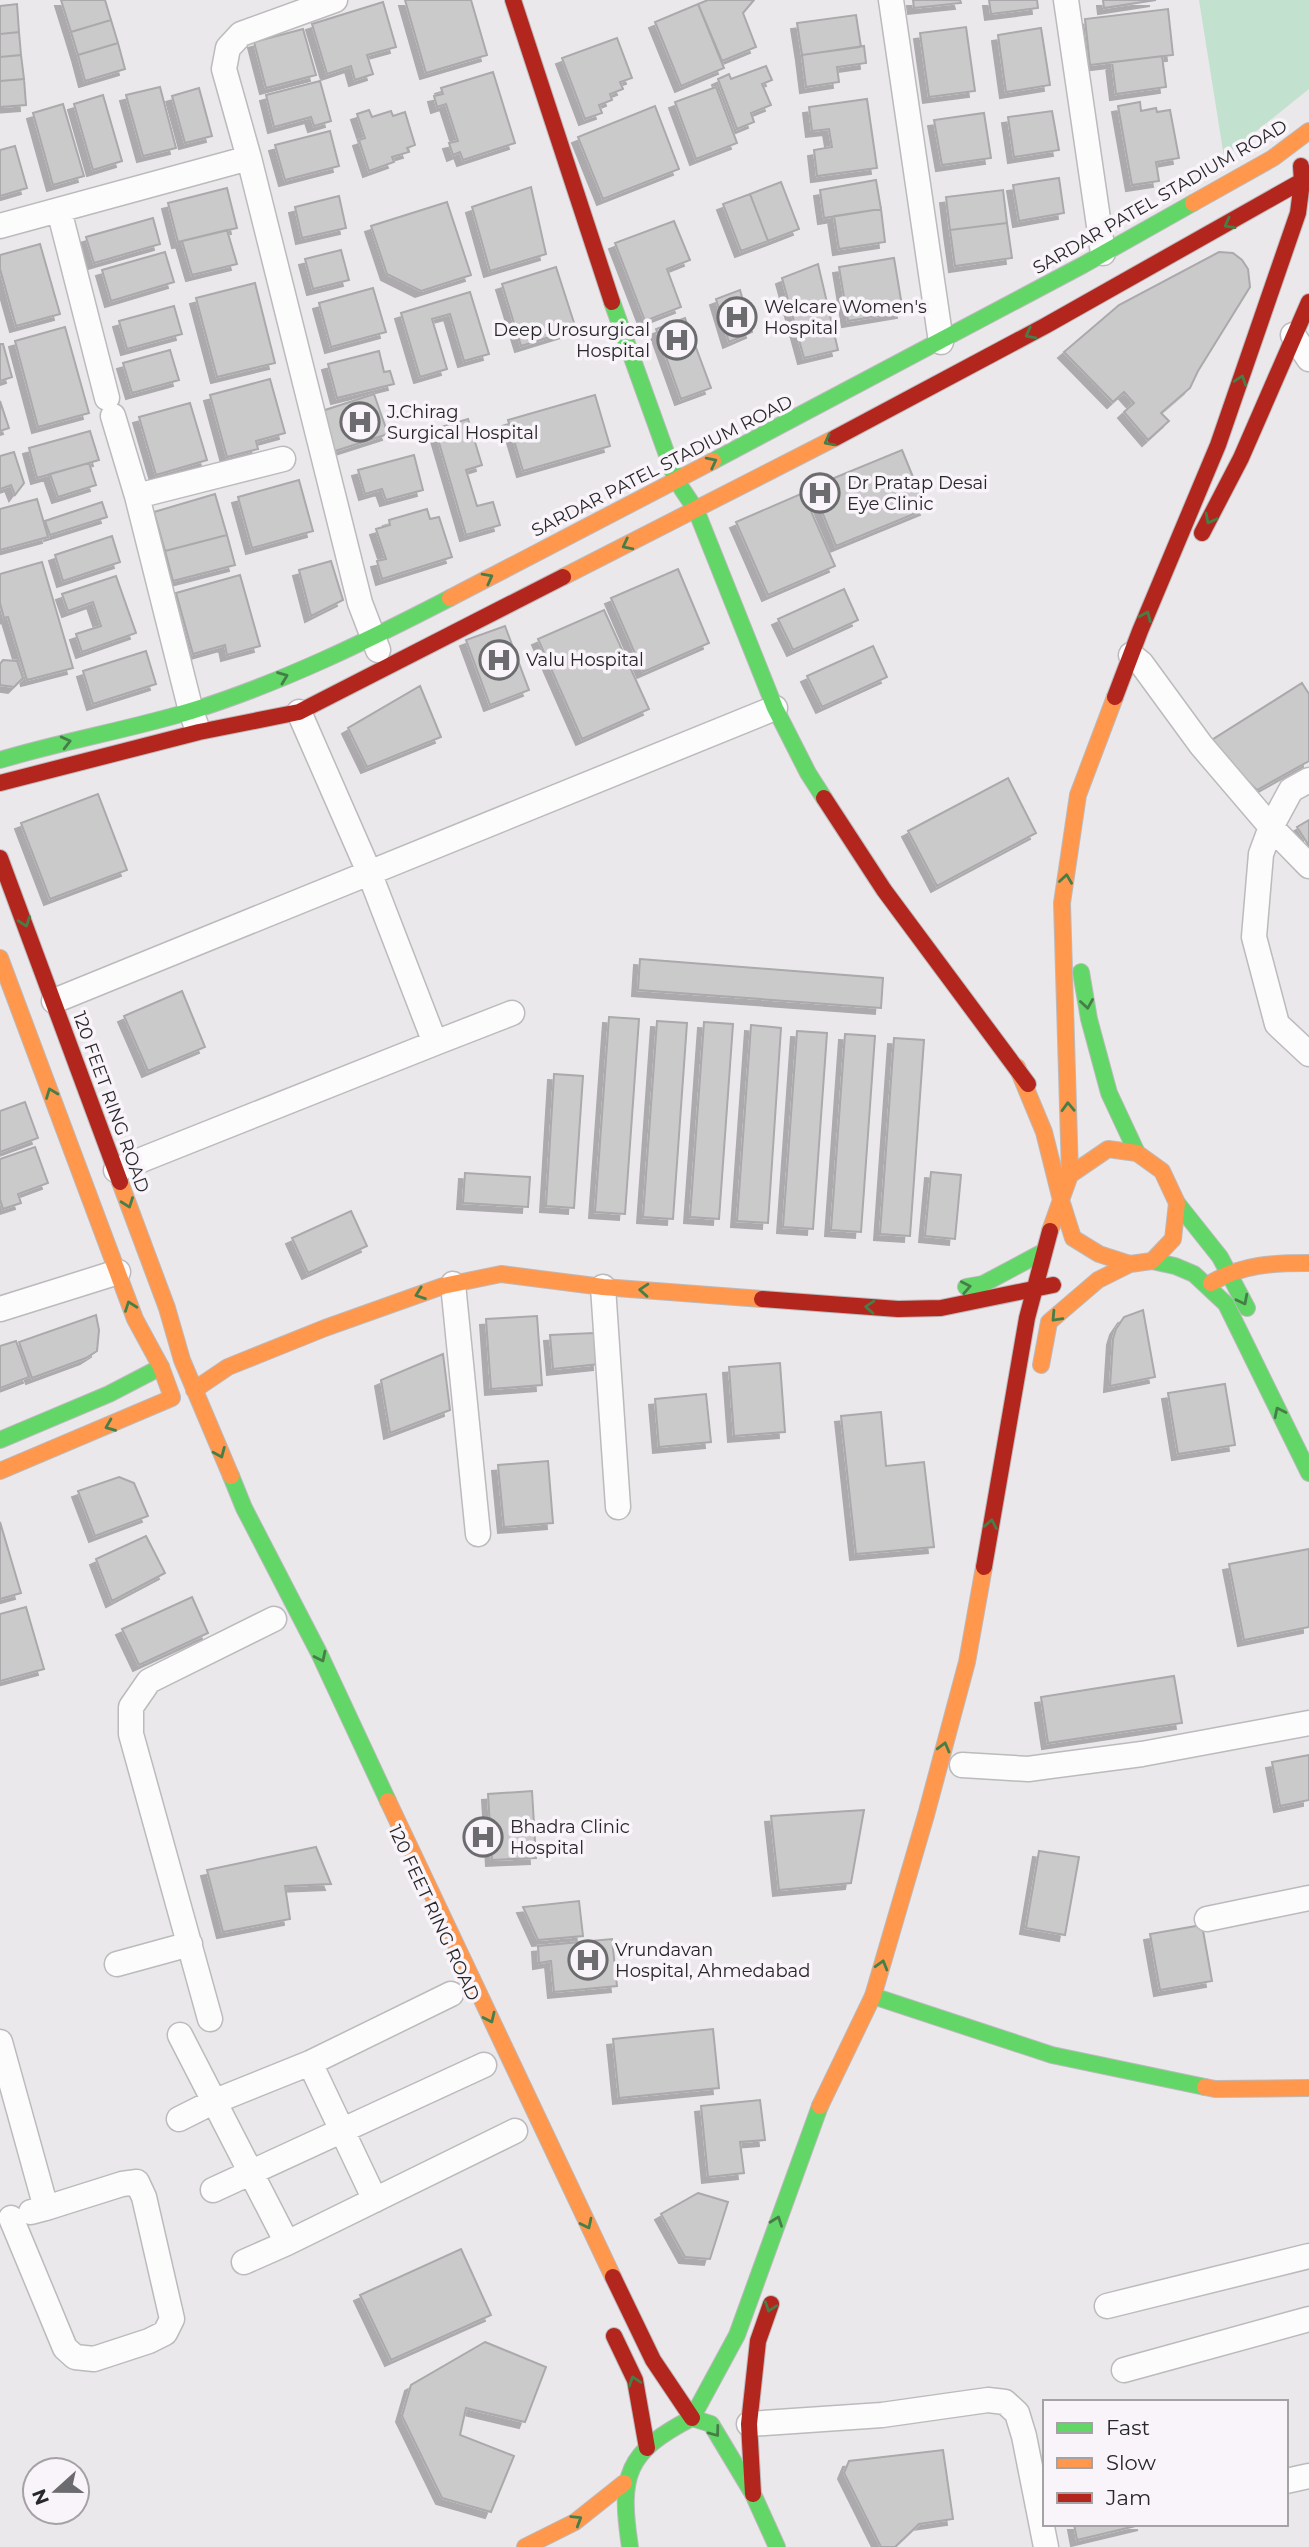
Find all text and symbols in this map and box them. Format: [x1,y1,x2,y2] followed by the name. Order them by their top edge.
[1029,115,1291,279] street label: SARDAR PATEL STADIUM ROAD
[1224,216,1236,229] one-way arrow
[716,296,758,338] hospital icon: Welcare Women's Hospital
[764,296,927,339] place label: Welcare Women's Hospital
[493,319,650,362] place label: Deep Urosurgical Hospital
[656,319,698,361] hospital icon: Deep Urosurgical Hospital
[1025,326,1037,339] one-way arrow
[1233,375,1247,387] one-way arrow
[528,390,796,542] street label: SARDAR PATEL STADIUM ROAD
[339,401,381,443] hospital icon: J.Chirag Surgical Hospital
[386,401,539,444] place label: J.Chirag Surgical Hospital
[824,433,836,446] one-way arrow
[705,456,717,470] one-way arrow
[799,472,841,514] hospital icon: Dr Pratap Desai Eye Clinic
[847,472,988,515] place label: Dr Pratap Desai Eye Clinic
[1204,512,1218,524] one-way arrow
[622,537,634,551] one-way arrow
[481,572,493,586] one-way arrow
[1138,611,1152,624] one-way arrow
[478,639,520,681] hospital icon: Valu Hospital
[526,649,644,671] place label: Valu Hospital
[277,671,289,685] one-way arrow
[60,735,72,750] one-way arrow
[1058,874,1073,885] one-way arrow
[17,915,31,927] one-way arrow
[1079,998,1094,1010] one-way arrow
[68,1008,154,1196] street label: 120 FEET RING ROAD
[45,1087,59,1099] one-way arrow
[1060,1101,1076,1111] one-way arrow
[120,1196,134,1208] one-way arrow
[960,1280,972,1295] one-way arrow
[638,1283,649,1298] one-way arrow
[414,1286,426,1300] one-way arrow
[1234,1293,1248,1305] one-way arrow
[865,1300,876,1315] one-way arrow
[124,1301,138,1313] one-way arrow
[1052,1309,1064,1322] one-way arrow
[1273,1407,1287,1419] one-way arrow
[104,1418,117,1432] one-way arrow
[212,1446,226,1458] one-way arrow
[983,1518,998,1530] one-way arrow
[312,1650,326,1662] one-way arrow
[936,1741,950,1753] one-way arrow
[462,1816,504,1858] hospital icon: Bhadra Clinic Hospital
[510,1816,630,1859] place label: Bhadra Clinic Hospital
[384,1822,484,2004] street label: 120 FEET RING ROAD
[567,1939,609,1981] hospital icon: Vrundavan Hospital, Ahmedabad
[615,1939,810,1982] place label: Vrundavan Hospital, Ahmedabad
[873,1960,888,1972] one-way arrow
[482,2011,496,2023] one-way arrow
[769,2215,783,2227] one-way arrow
[578,2217,592,2229] one-way arrow
[764,2300,778,2312] one-way arrow
[627,2376,642,2388] one-way arrow
[1043,2400,1288,2526] legend
[1106,2415,1150,2440] text: Fast
[707,2425,719,2437] one-way arrow
[1106,2450,1156,2475] text: Slow
[21,2456,91,2526] north arrow
[1105,2485,1151,2510] text: Jam
[27,2486,54,2508] text: N
[570,2515,583,2528] one-way arrow

